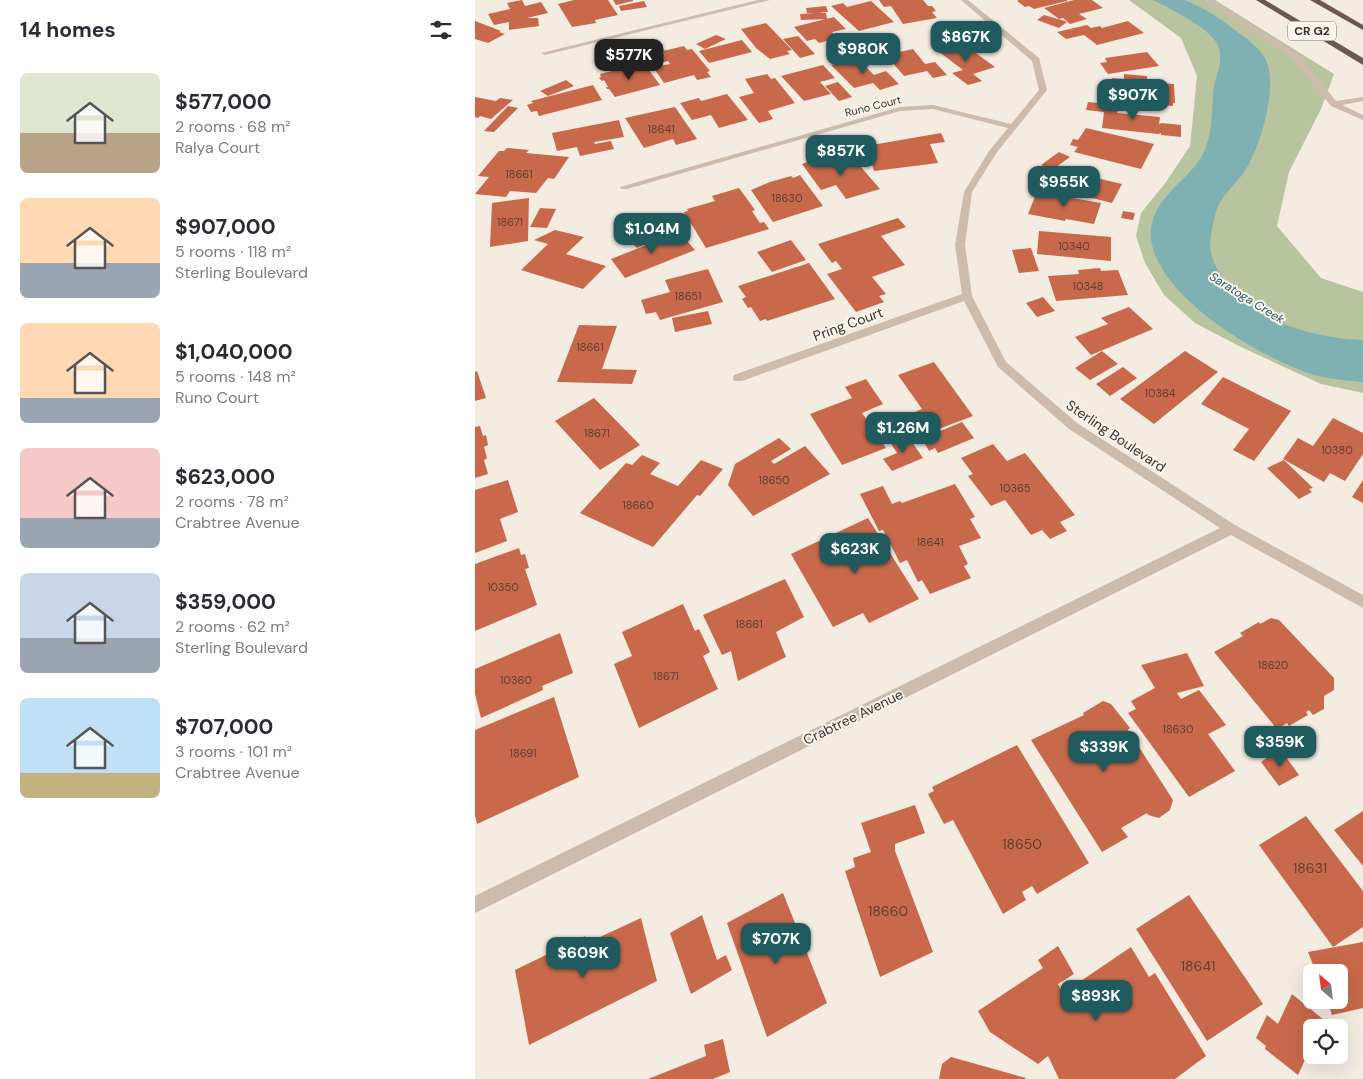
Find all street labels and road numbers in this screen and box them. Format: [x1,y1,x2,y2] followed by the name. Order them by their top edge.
[1288,22,1336,40] road number: CR G2
[843,92,903,120] street label: Runo Court
[810,303,886,345] street label: Pring Court
[1063,396,1169,476] street label: Sterling Boulevard
[800,685,906,749] street label: Crabtree Avenue

